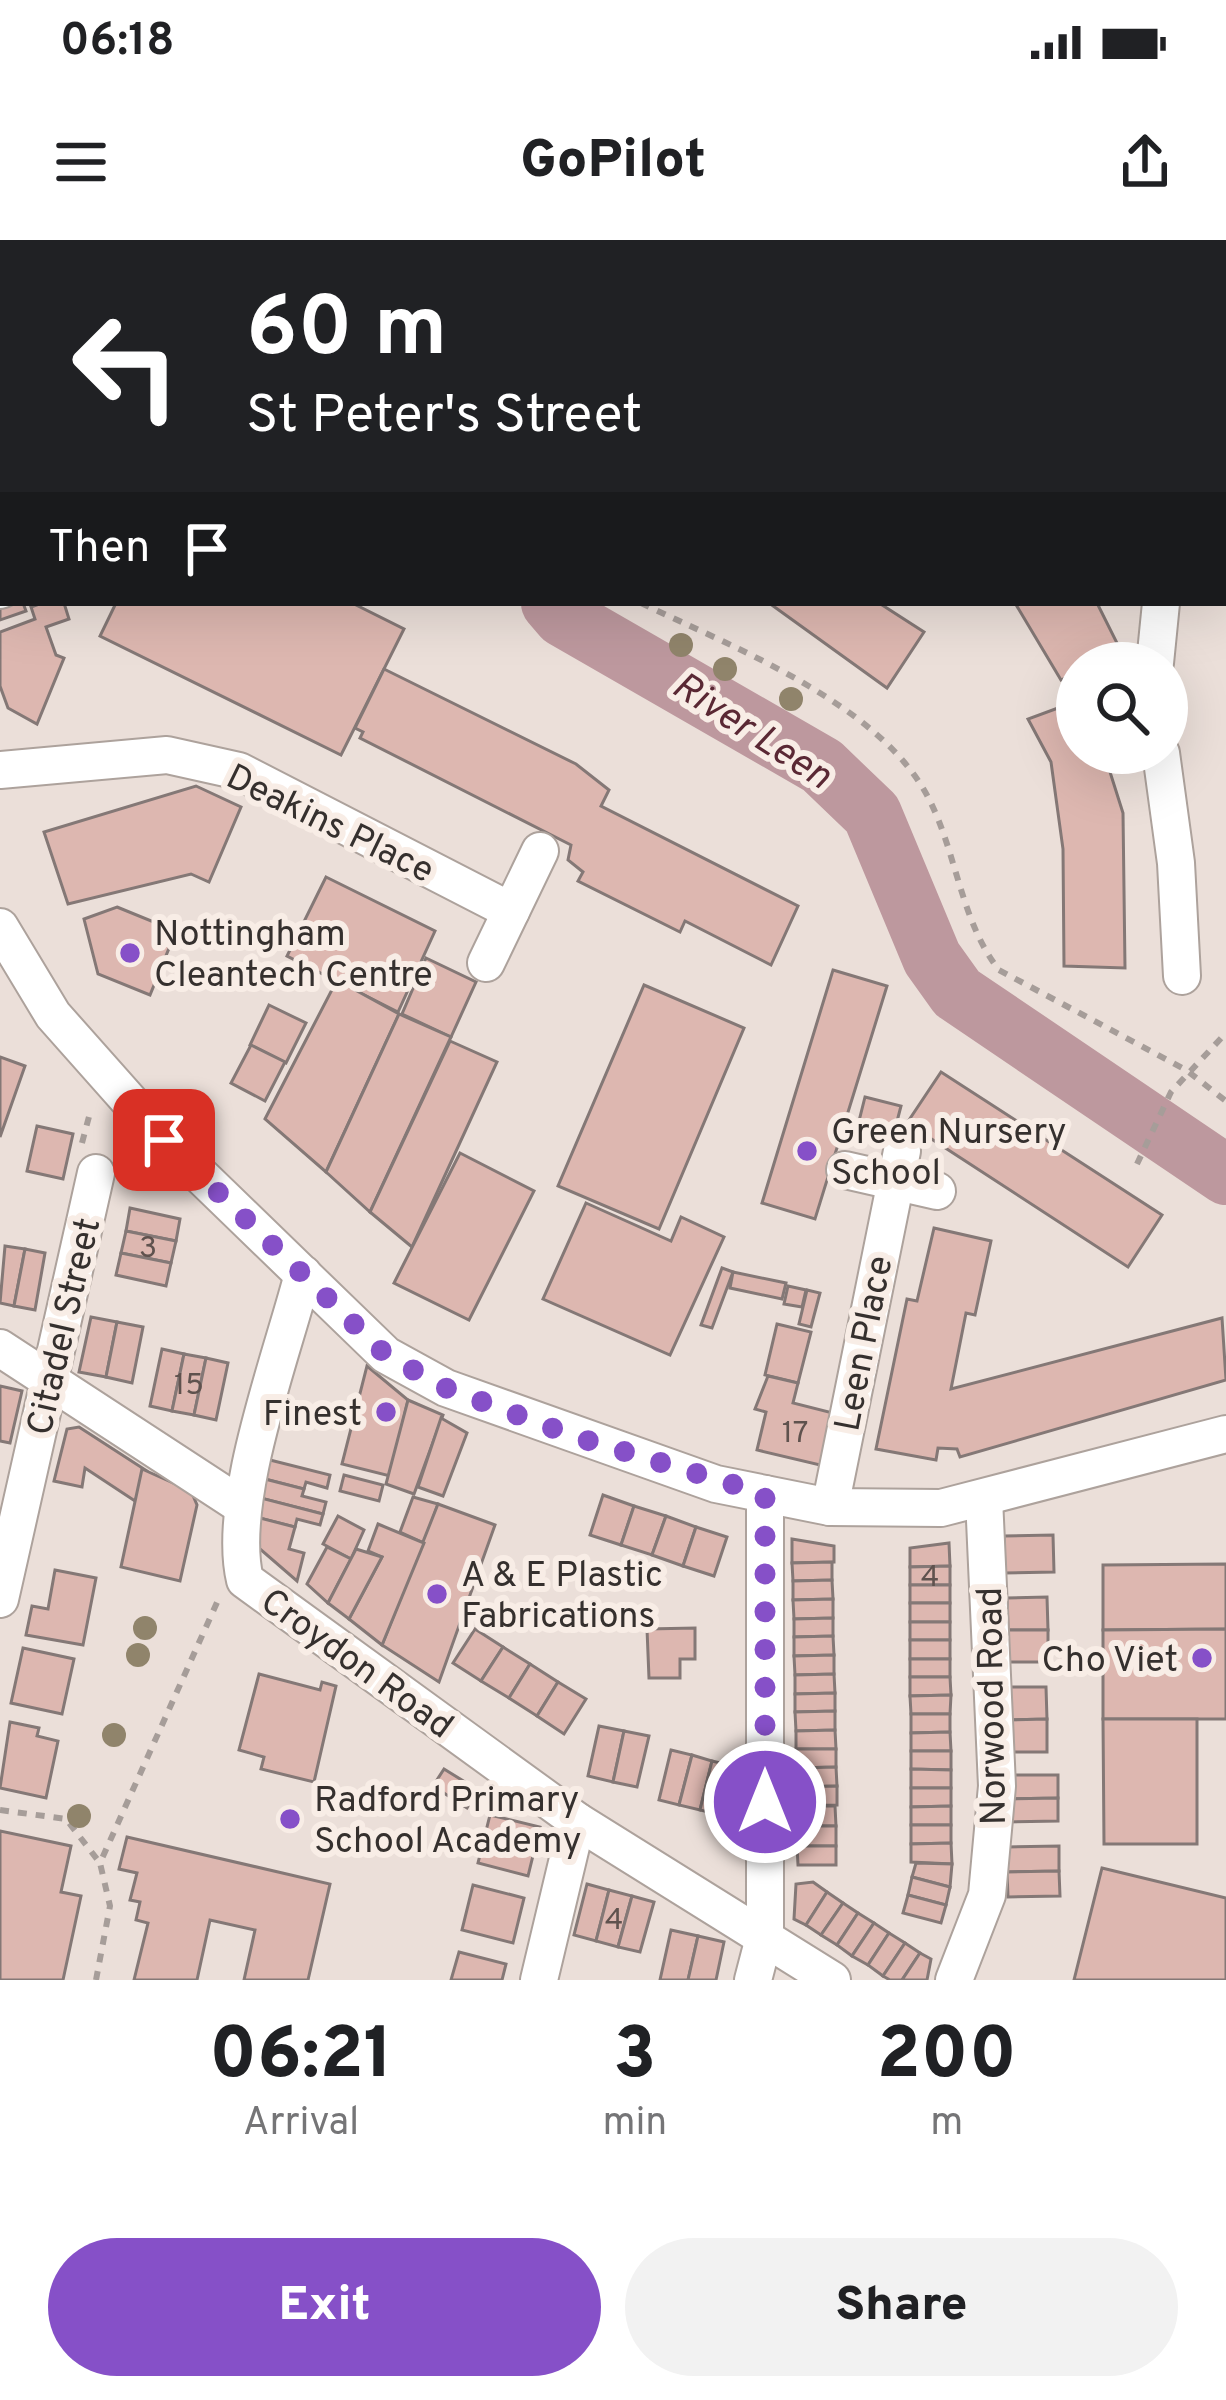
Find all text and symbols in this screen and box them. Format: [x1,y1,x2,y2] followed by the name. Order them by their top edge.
[60,14,174,71] text: 06:18
[520,128,706,197] text: GoPilot
[48,129,114,195] icon: menu
[1112,129,1178,195] icon: share
[246,279,447,385] text: 60 m
[48,288,204,444] icon: left
[246,383,642,452] text: St Peter's Street
[174,516,240,582] icon: arrive
[48,521,150,578] text: Then
[1056,642,1188,774] map controls
[1056,642,1188,774] button: search
[662,663,840,802] water label: River Leen
[218,756,441,896] street label: Deakins Place
[154,913,433,1000] place label: Nottingham Cleantech Centre
[117,940,143,966] marker: Nottingham Cleantech Centre
[113,1089,215,1191] pin
[131,1107,197,1173] icon: arrive
[831,1111,1067,1198] place label: Green Nursery School
[794,1138,820,1164] marker: Green Nursery School
[19,1214,113,1440] street label: Citadel Street
[139,1231,157,1268] house number: 3
[826,1252,905,1435] street label: Leen Place
[174,1368,204,1405] house number: 15
[263,1393,362,1439] place label: Finest
[373,1399,399,1425] marker: Finest
[782,1416,808,1453] house number: 17
[461,1554,663,1641] place label: A & E Plastic Fabrications
[921,1560,939,1597] house number: 4
[250,1580,461,1751] street label: Croydon Road
[424,1581,450,1607] marker: A & E Plastic Fabrications
[969,1586,1019,1825] street label: Norwood Road
[1042,1639,1178,1685] place label: Cho Viet
[1189,1645,1215,1671] marker: Cho Viet
[702,1739,828,1865] position arrow
[314,1779,582,1866] place label: Radford Primary School Academy
[277,1806,303,1832] marker: Radford Primary School Academy
[605,1903,623,1940] house number: 4
[209,2012,393,2104] text: 06:21
[613,2012,656,2104] text: 3
[877,2012,1017,2104] text: 200
[243,2100,359,2149] text: Arrival
[602,2100,667,2149] text: min
[930,2100,963,2149] text: m
[48,2238,601,2376] button: Exit
[625,2238,1178,2376] button: Share

